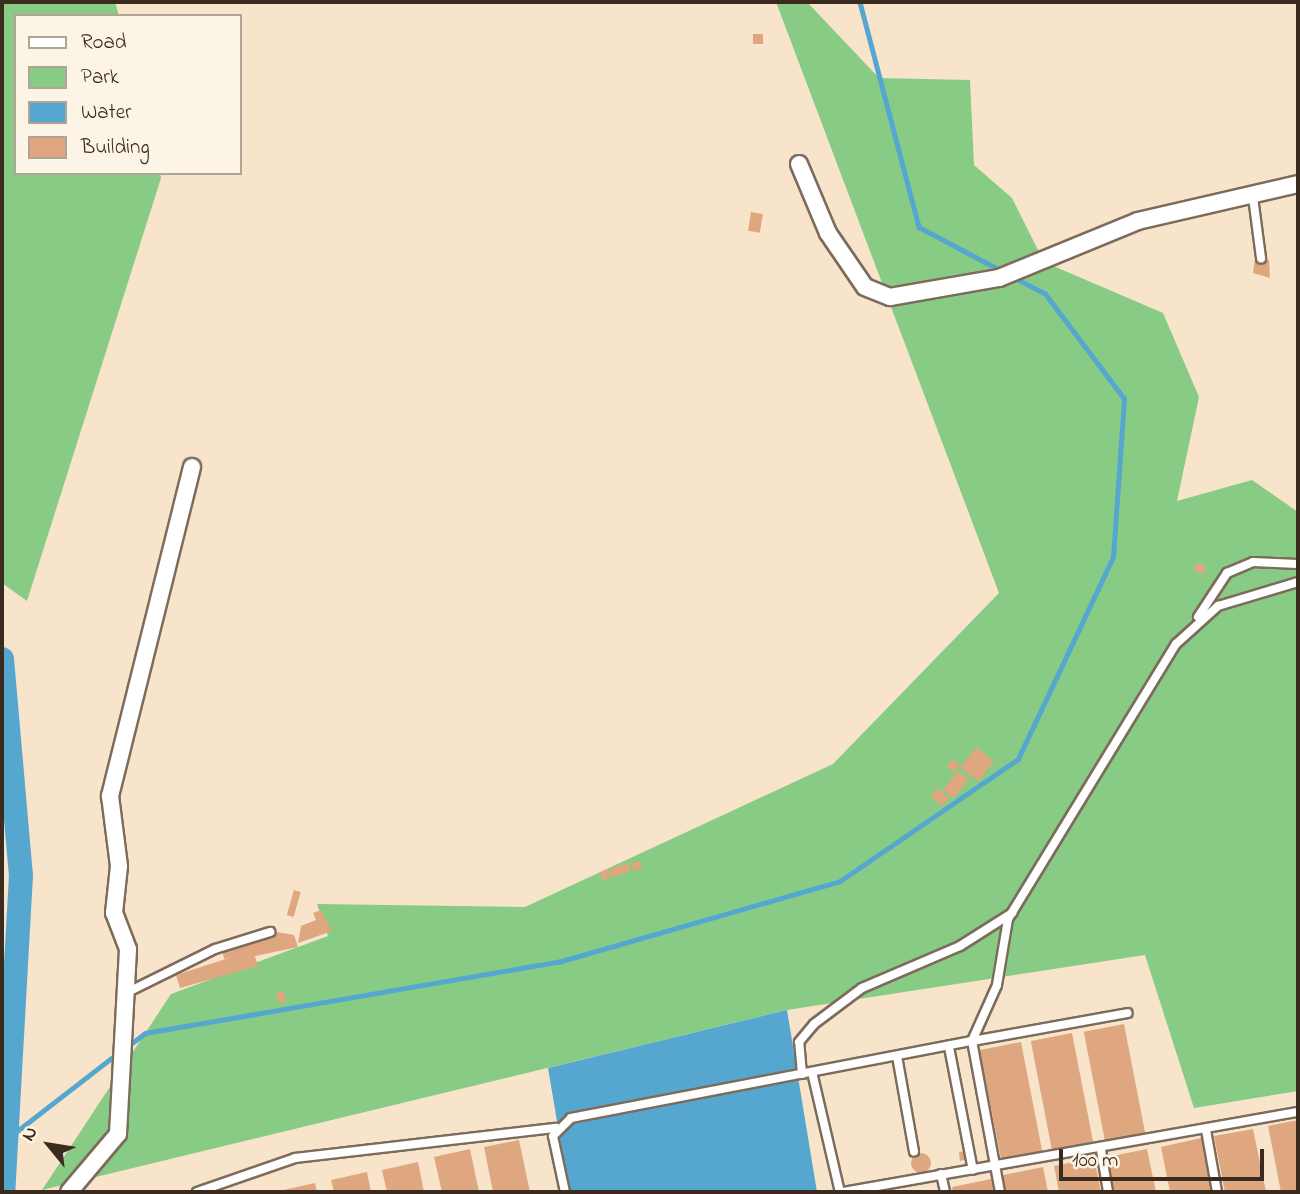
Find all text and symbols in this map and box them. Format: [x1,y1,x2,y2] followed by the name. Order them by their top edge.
[14,14,242,175] legend
[81,28,127,58] text: Road
[81,63,119,93] text: Park
[81,98,132,128] text: Water
[81,133,150,163] text: Building
[14,1110,84,1180] north arrow
[15,1122,45,1147] text: N
[1062,1134,1267,1178] scale bar
[1072,1146,1118,1176] text: 100 m

